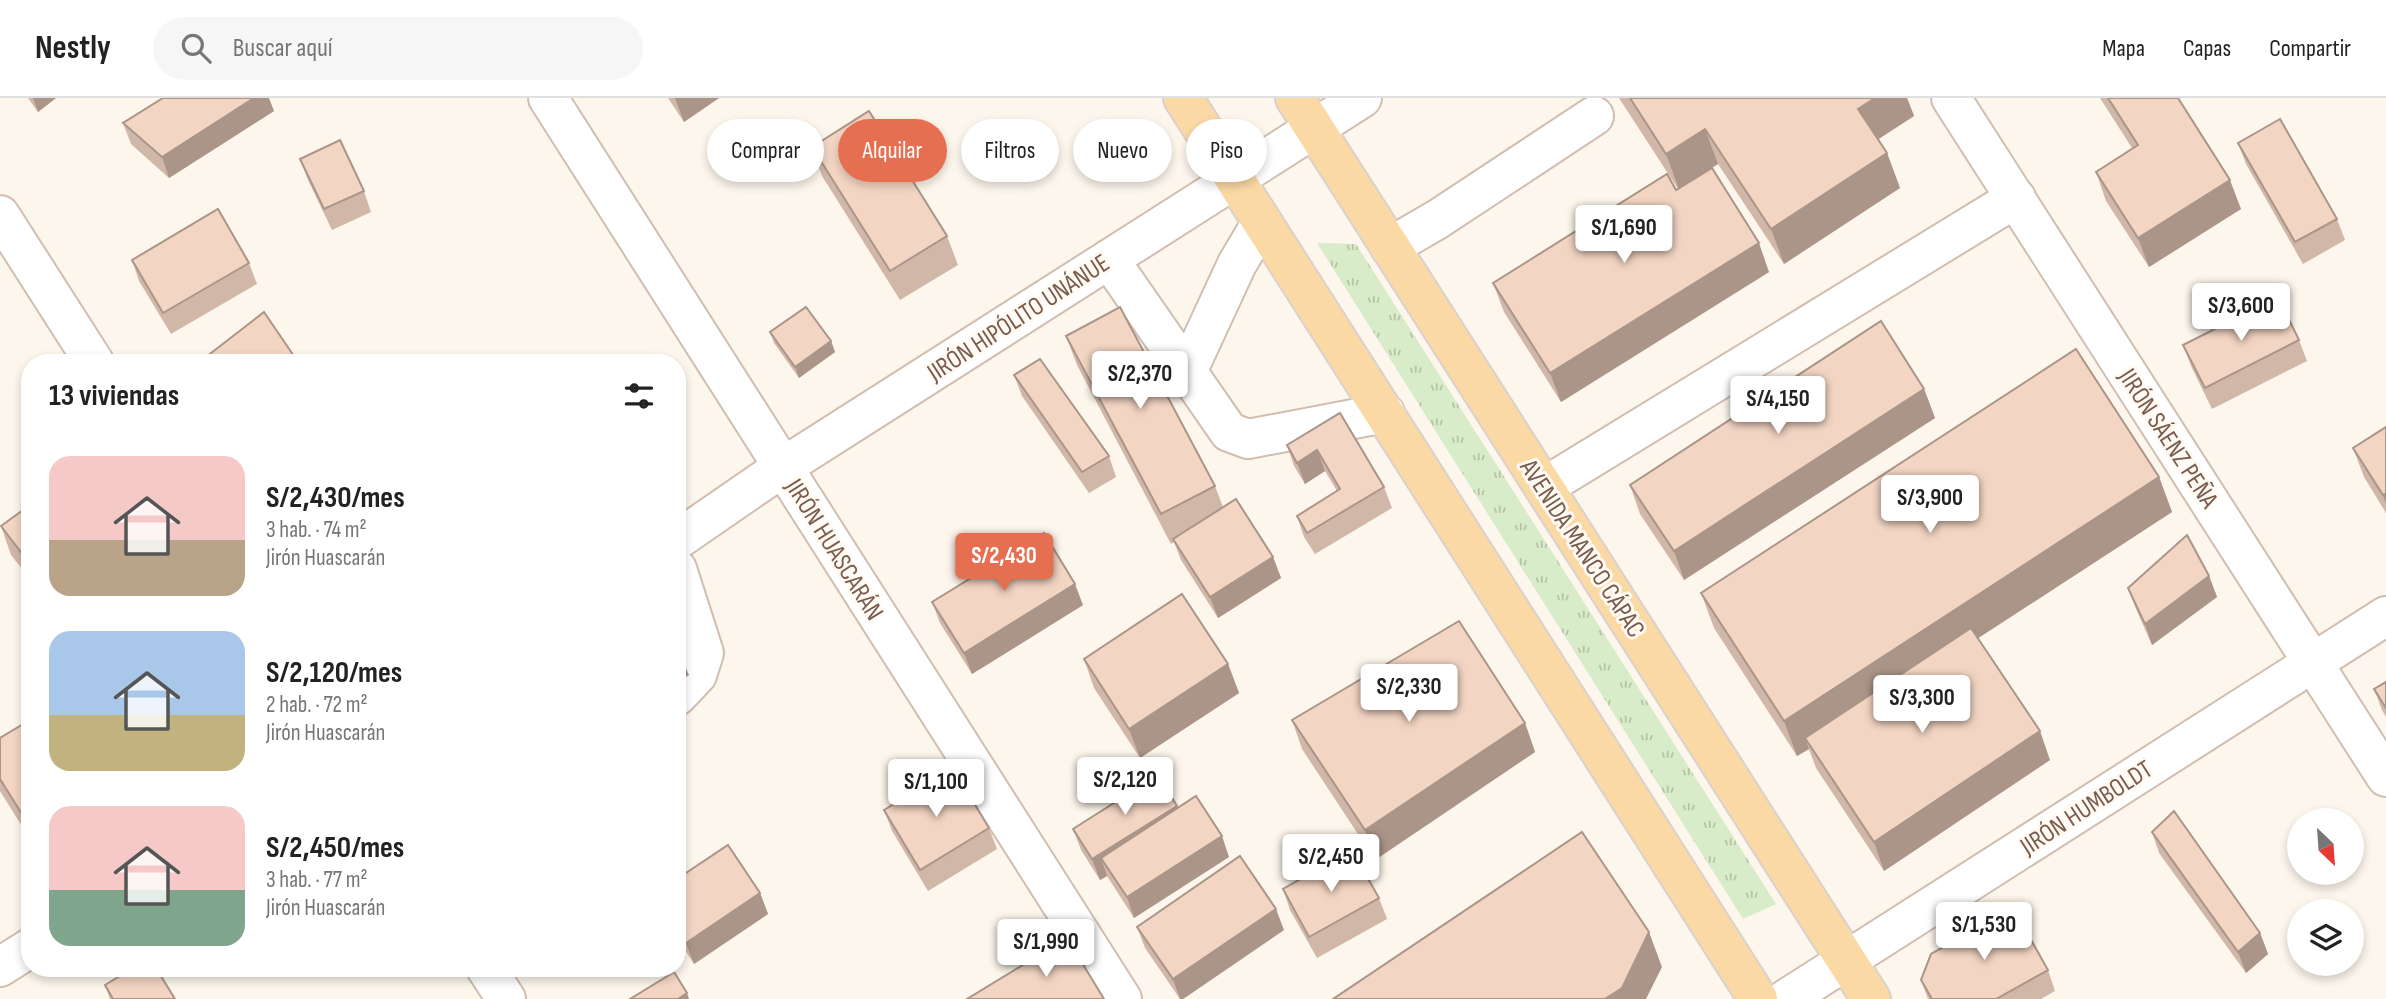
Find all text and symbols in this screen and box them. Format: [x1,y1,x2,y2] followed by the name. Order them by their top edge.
[153,17,643,80] search box
[35,28,111,68] text: Nestly
[177,29,215,67] icon: search
[233,33,333,64] text: Buscar aquí
[2102,34,2145,63] text: Mapa
[2183,34,2231,63] text: Capas
[2269,34,2351,63] text: Compartir
[707,119,824,182] chip: Comprar
[838,119,947,182] chip: Alquilar
[961,119,1059,182] chip: Filtros
[1073,119,1172,182] chip: Nuevo
[1186,119,1267,182] chip: Piso
[1559,206,1689,265] pin: S/1,690
[1591,214,1657,242] text: S/1,690
[921,248,1116,389] street label: JIRÓN HIPÓLITO UNÁNUE
[2176,284,2306,343] pin: S/3,600
[2208,292,2274,320] text: S/3,600
[1075,352,1205,411] pin: S/2,370
[1108,360,1172,388] text: S/2,370
[2111,363,2225,515] street label: JIRÓN SÁENZ PEÑA
[1713,376,1843,436] pin: S/4,150
[620,377,658,415] icon: filters
[49,378,179,414] text: 13 viviendas
[1746,385,1810,413] text: S/4,150
[1512,453,1651,644] street label: AVENIDA MANCO CÁPAC
[777,473,889,626] street label: JIRÓN HUASCARÁN
[1865,476,1995,535] pin: S/3,900
[266,480,405,516] text: S/2,430/mes
[105,484,189,568] icon: home
[1897,484,1963,512] text: S/3,900
[266,516,367,544] text: 3 hab. · 74 m²
[939,533,1069,593] pin: S/2,430
[971,542,1037,570] text: S/2,430
[266,544,385,572] text: Jirón Huascarán
[266,655,402,691] text: S/2,120/mes
[105,659,189,743] icon: home
[1344,664,1474,724] pin: S/2,330
[1377,673,1441,701] text: S/2,330
[1857,676,1987,735] pin: S/3,300
[1889,684,1955,712] text: S/3,300
[266,691,368,719] text: 2 hab. · 72 m²
[266,719,385,747] text: Jirón Huascarán
[2014,754,2159,863] street label: JIRÓN HUMBOLDT
[1060,758,1190,817] pin: S/2,120
[871,760,1001,819] pin: S/1,100
[1093,766,1157,794] text: S/2,120
[904,768,968,796] text: S/1,100
[2287,808,2364,886] north arrow
[2287,808,2364,976] map controls
[266,830,404,866] text: S/2,450/mes
[105,834,189,918] icon: home
[1266,834,1396,894] pin: S/2,450
[1298,843,1364,871] text: S/2,450
[266,866,368,894] text: 3 hab. · 77 m²
[266,894,385,922] text: Jirón Huascarán
[2287,899,2364,976] button: layers
[1919,902,2049,962] pin: S/1,530
[1952,911,2016,939] text: S/1,530
[981,920,1111,979] pin: S/1,990
[1013,928,1079,956] text: S/1,990

